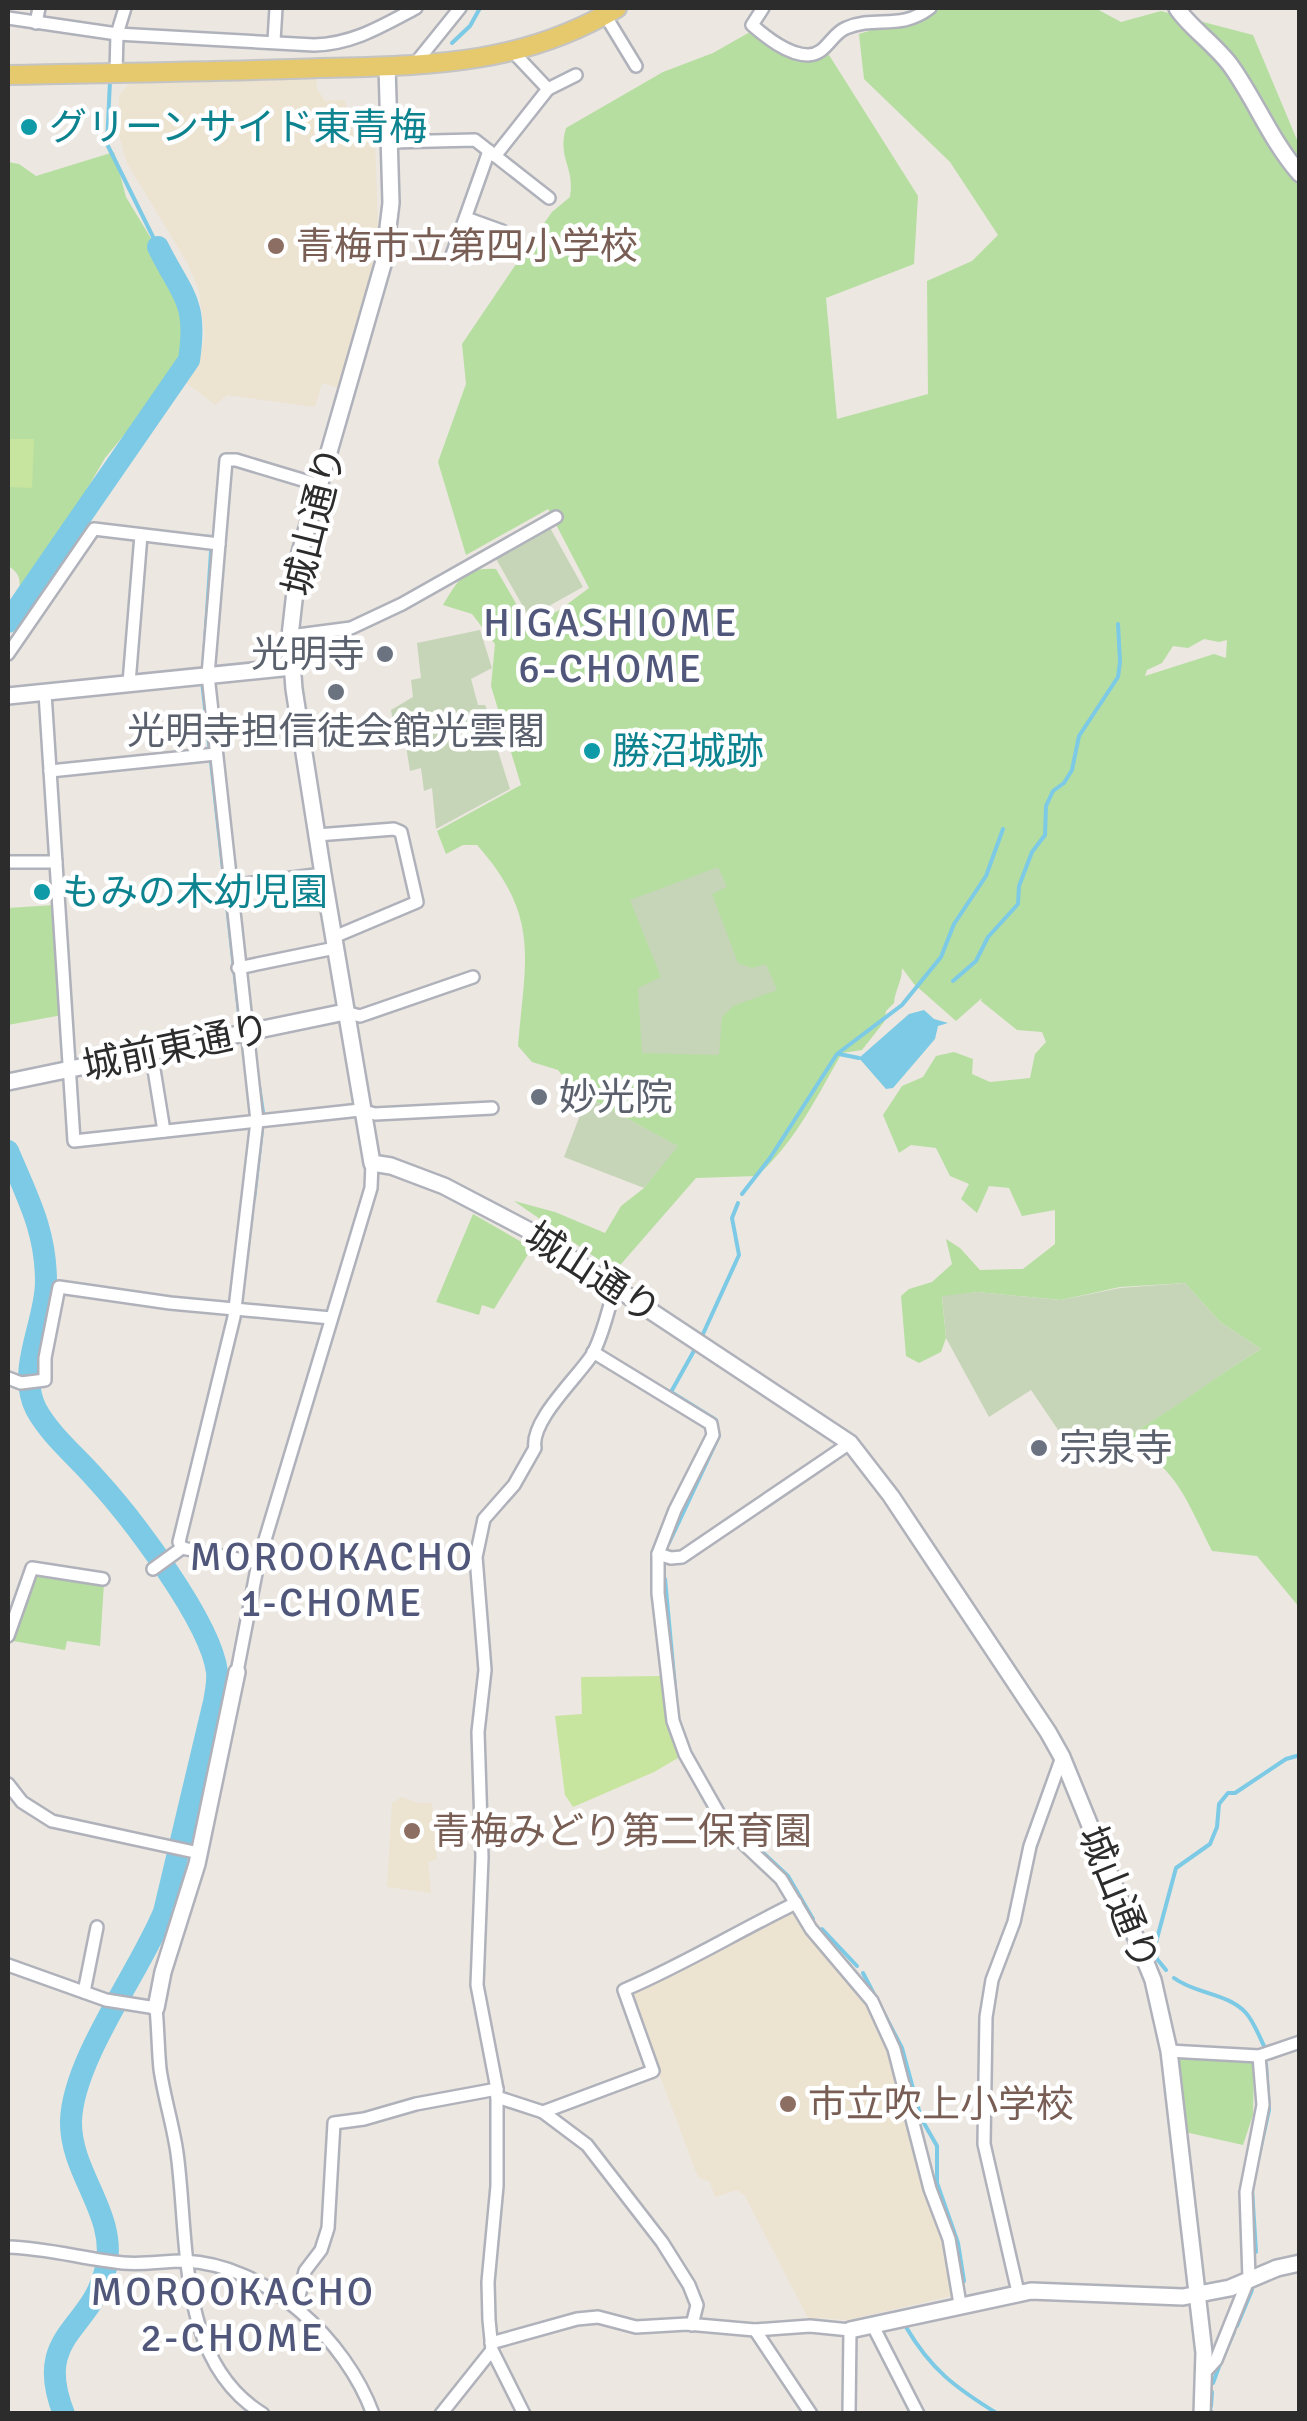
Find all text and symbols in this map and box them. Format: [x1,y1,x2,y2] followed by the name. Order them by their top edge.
[49,104,427,151] place label: グリーンサイド東青梅
[18,116,40,138] marker: グリーンサイド東青梅
[296,223,638,270] place label: 青梅市立第四小学校
[265,235,287,257] marker: 青梅市立第四小学校
[273,442,356,601] street label: 城山通り
[483,598,739,694] district label: HIGASHIOME 6-CHOME
[251,631,365,678] place label: 光明寺
[374,643,396,665] marker: 光明寺
[325,681,347,703] marker: 光明寺担信徒会館光雲閣
[127,708,545,755] place label: 光明寺担信徒会館光雲閣
[612,728,764,775] place label: 勝沼城跡
[581,740,603,762] marker: 勝沼城跡
[62,869,328,916] place label: もみの木幼児園
[31,881,53,903] marker: もみの木幼児園
[78,1005,274,1090] street label: 城前東通り
[559,1074,673,1121] place label: 妙光院
[528,1086,550,1108] marker: 妙光院
[516,1212,669,1335] street label: 城山通り
[1059,1425,1173,1472] place label: 宗泉寺
[1028,1437,1050,1459] marker: 宗泉寺
[190,1532,474,1628] district label: MOROOKACHO 1-CHOME
[432,1808,812,1855] place label: 青梅みどり第二保育園
[1068,1819,1169,1977] street label: 城山通り
[401,1820,423,1842] marker: 青梅みどり第二保育園
[808,2081,1074,2128] place label: 市立吹上小学校
[777,2093,799,2115] marker: 市立吹上小学校
[91,2267,375,2363] district label: MOROOKACHO 2-CHOME

